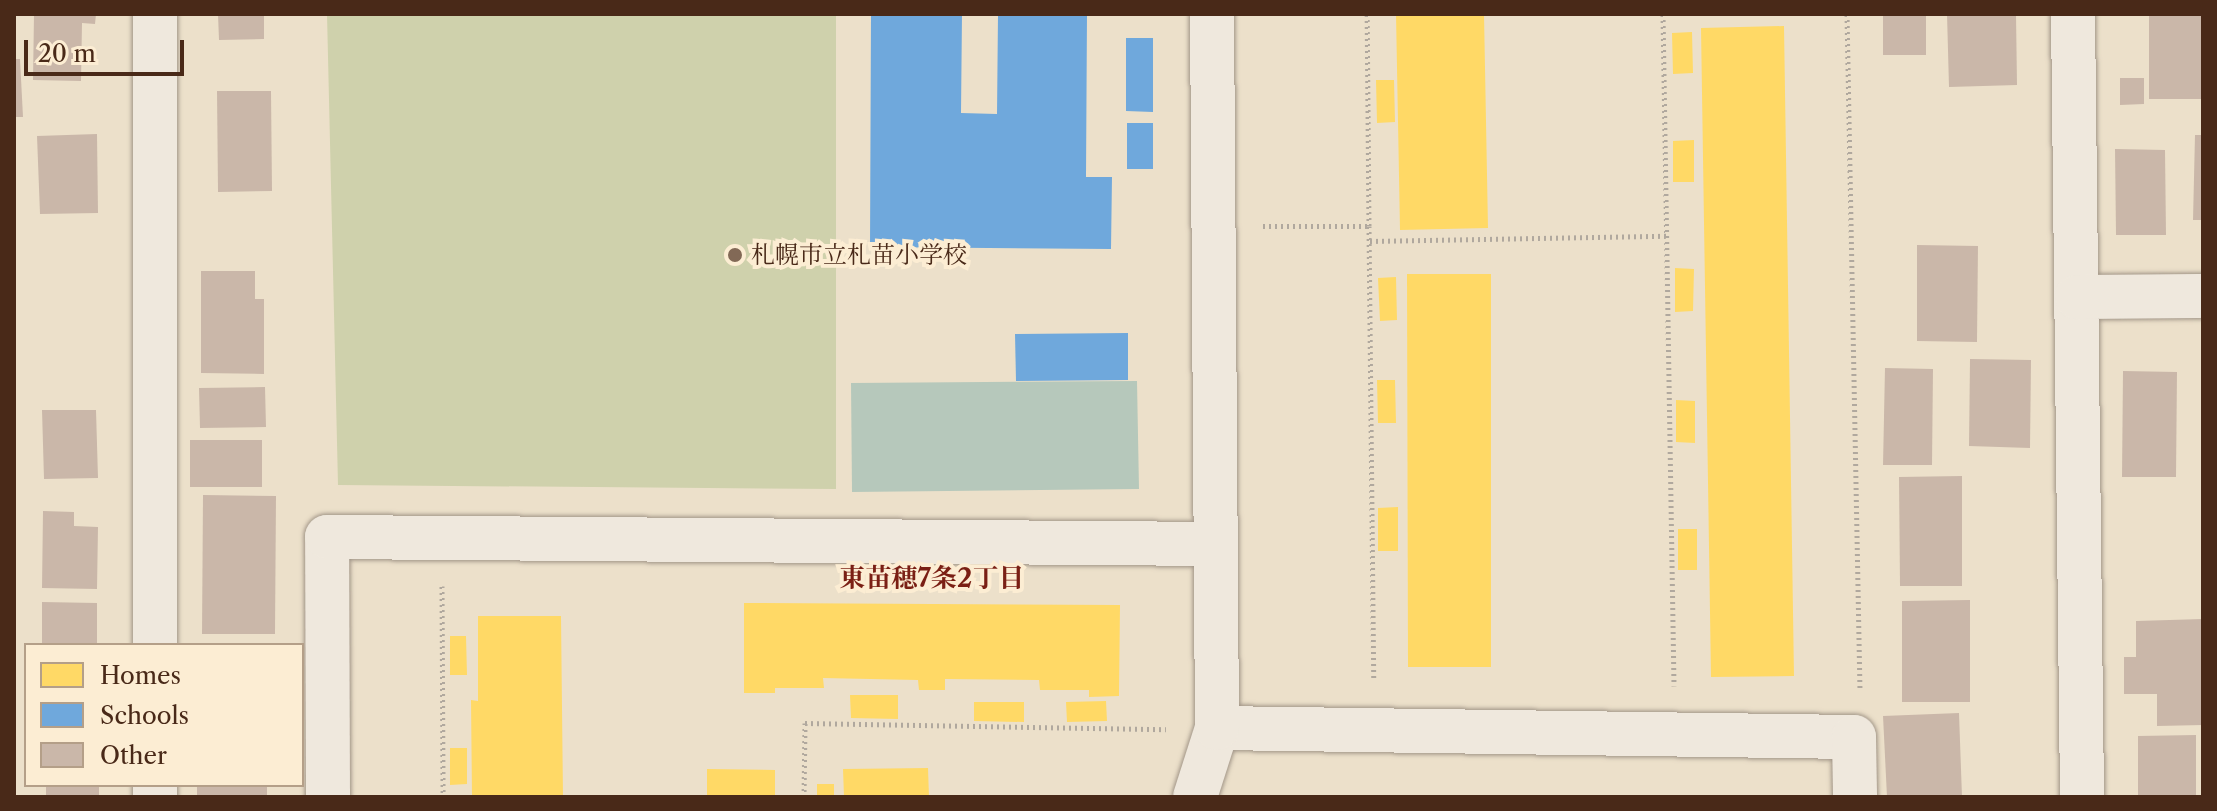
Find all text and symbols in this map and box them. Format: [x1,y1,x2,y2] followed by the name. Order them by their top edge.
[28,24,188,74] scale bar
[38,39,96,68] text: 20 m
[751,241,967,269] place label: 札幌市立札苗小学校
[726,246,744,264] marker: 札幌市立札苗小学校
[840,563,1024,595] district label: 東苗穂7条2丁目
[24,643,304,787] legend
[100,661,181,690] text: Homes
[100,701,189,730] text: Schools
[100,741,167,770] text: Other

